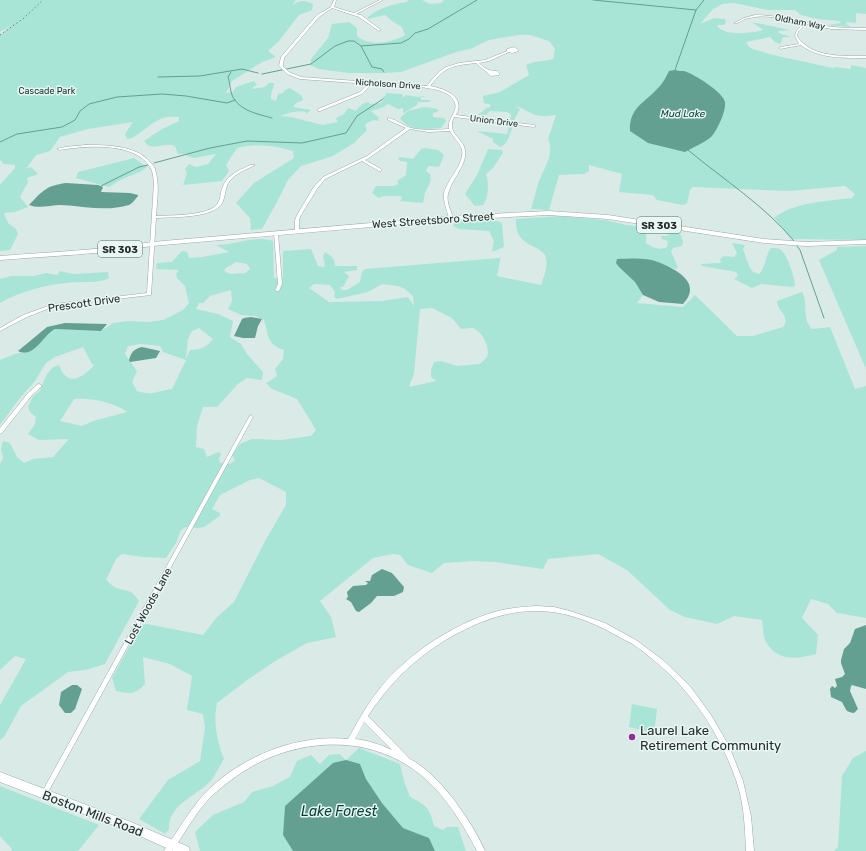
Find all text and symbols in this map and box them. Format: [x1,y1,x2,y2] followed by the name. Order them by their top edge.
[774,12,826,32] street label: Oldham Way
[355,77,421,91] street label: Nicholson Drive
[19,86,76,96] park label: Cascade Park
[661,108,706,120] water label: Mud Lake
[469,113,519,129] street label: Union Drive
[371,210,495,231] street label: West Streetsboro Street
[637,217,681,233] road number: SR 303
[98,241,142,257] road number: SR 303
[47,292,121,315] street label: Prescott Drive
[122,565,175,647] street label: Lost Woods Lane
[640,723,781,753] place label: Laurel Lake Retirement Community
[627,732,637,742] marker: Laurel Lake Retirement Community
[40,787,145,840] street label: Boston Mills Road
[301,803,378,820] water label: Lake Forest

